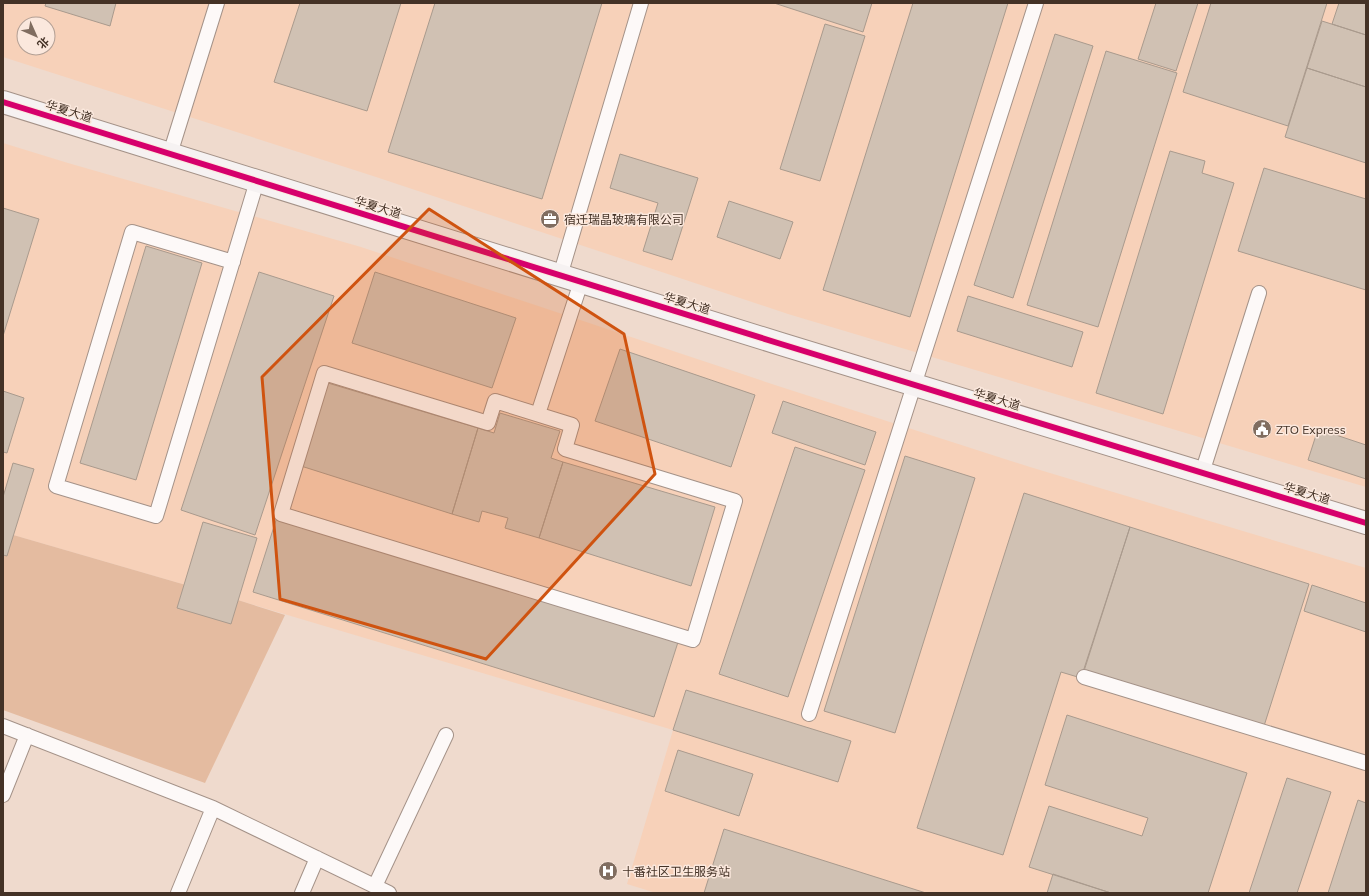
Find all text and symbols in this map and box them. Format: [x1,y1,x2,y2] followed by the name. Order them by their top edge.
[16,16,56,56] north arrow
[34,34,52,52] text: 北
[44,97,94,125] street label: 华夏大道
[353,193,403,221] street label: 华夏大道
[539,208,561,230] office icon: 宿迁瑞晶玻璃有限公司
[564,212,684,227] place label: 宿迁瑞晶玻璃有限公司
[662,289,712,317] street label: 华夏大道
[972,385,1022,413] street label: 华夏大道
[1251,418,1273,440] public building icon: ZTO Express
[1276,422,1346,437] place label: ZTO Express
[1282,479,1332,507] street label: 华夏大道
[597,860,619,882] hospital icon: 十番社区卫生服务站
[622,864,730,879] place label: 十番社区卫生服务站

